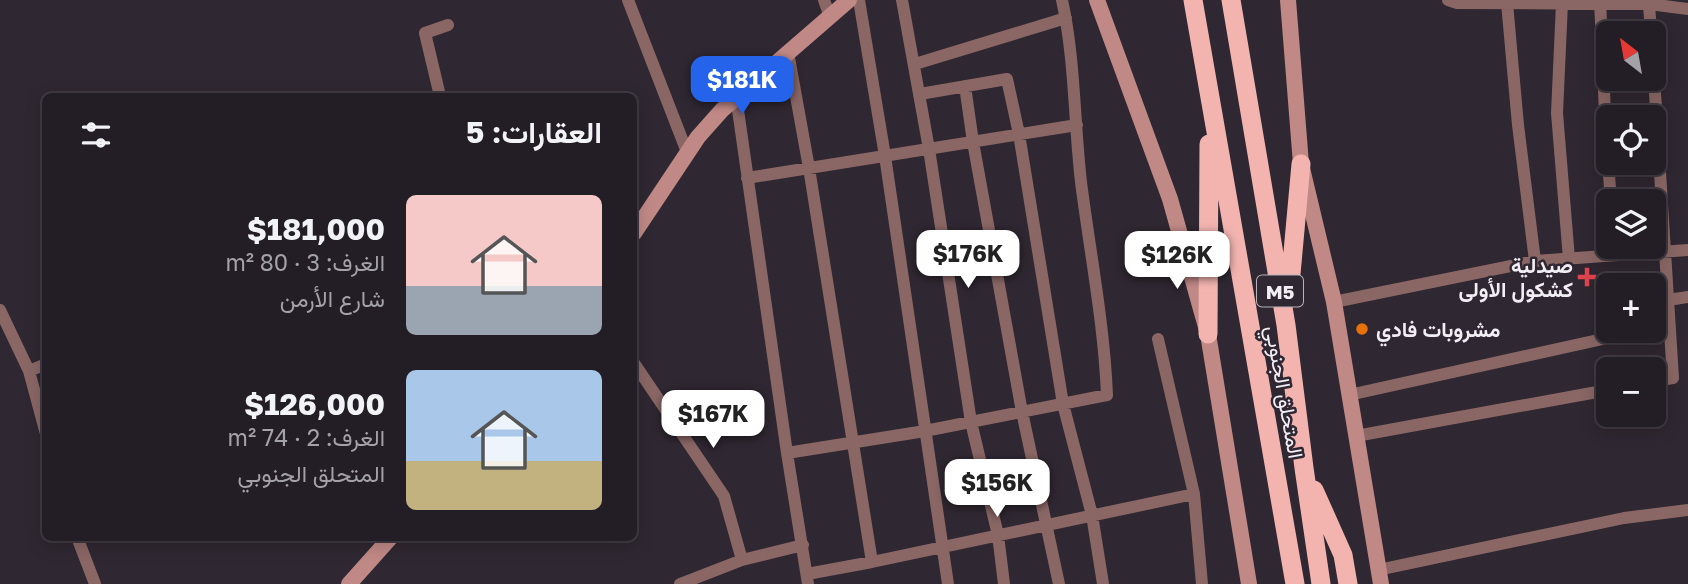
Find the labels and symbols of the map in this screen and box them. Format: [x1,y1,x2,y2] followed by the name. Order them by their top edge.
[1596,21,1666,91] north arrow
[693,57,791,116] pin: $181K
[919,230,1017,290] pin: $176K
[1128,232,1226,291] pin: $126K
[1459,252,1573,303] place label: صيدلية كشكول الأولى
[1579,269,1595,285] marker: صيدلية كشكول الأولى
[1257,276,1303,306] road number: M5
[1376,316,1500,347] place label: مشروبات فادي
[1354,321,1370,337] marker: مشروبات فادي
[1256,323,1309,461] street label: المتحلق الجنوبي
[664,391,762,450] pin: $167K
[948,460,1046,519] pin: $156K

